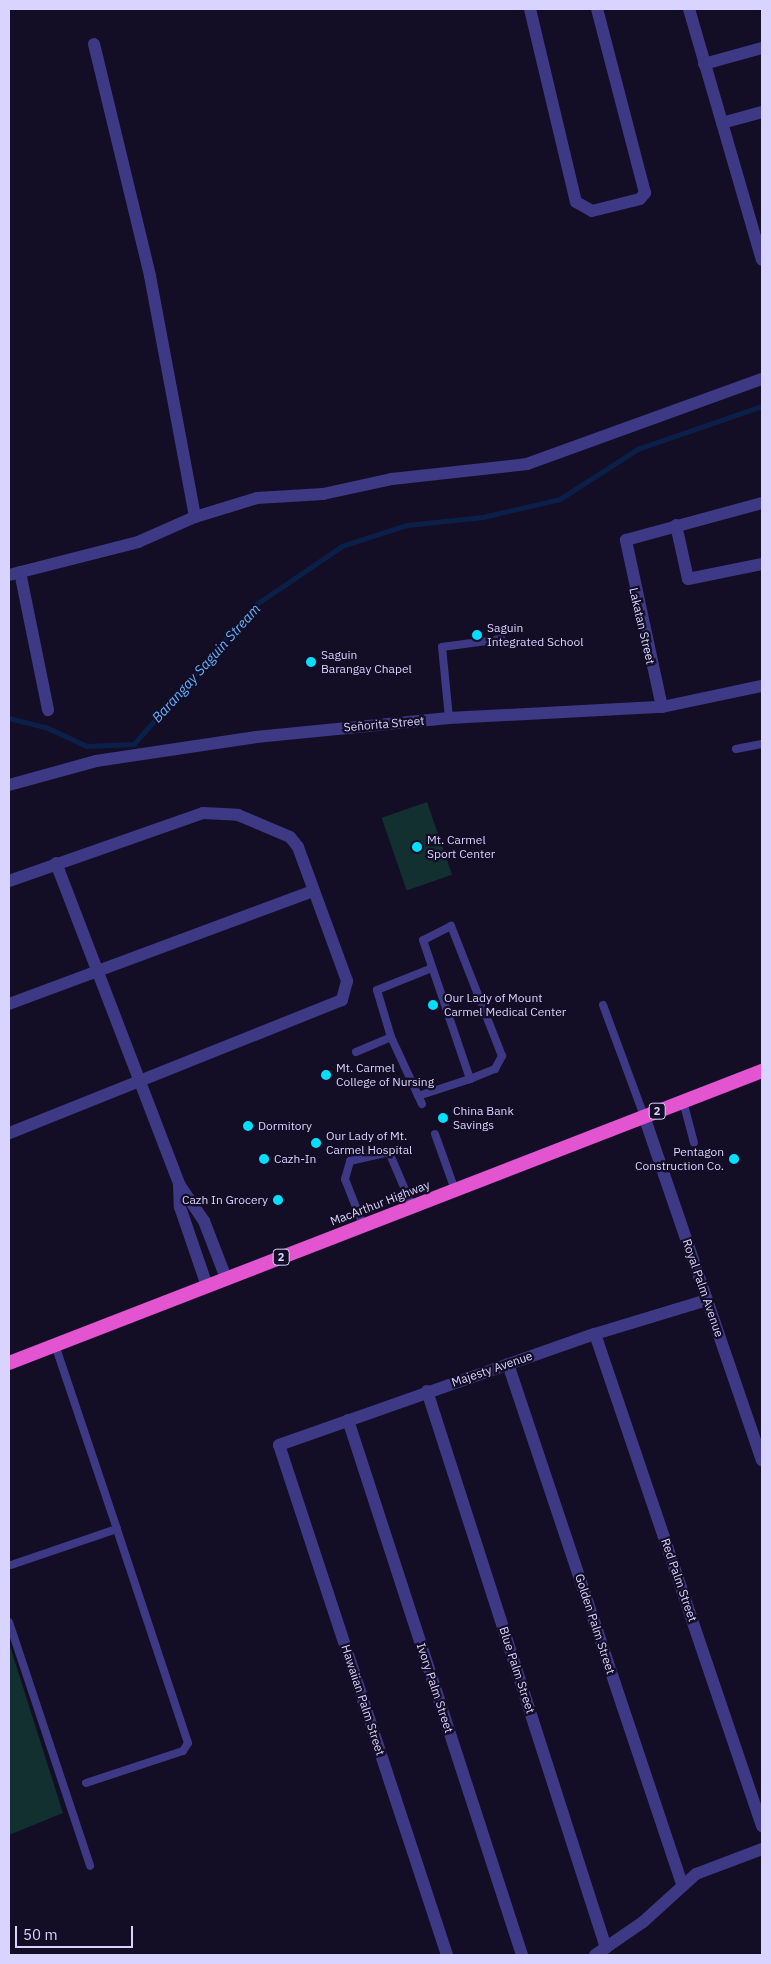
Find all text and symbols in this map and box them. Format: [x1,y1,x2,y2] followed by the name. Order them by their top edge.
[626,586,658,666] street label: Lakatan Street
[148,600,264,726] water label: Barangay Saguin Stream
[487,621,584,649] place label: Saguin Integrated School
[471,629,483,641] marker: Saguin Integrated School
[321,648,412,676] place label: Saguin Barangay Chapel
[305,656,317,668] marker: Saguin Barangay Chapel
[343,713,425,735] street label: Señorita Street
[427,833,495,861] place label: Mt. Carmel Sport Center
[411,841,423,853] marker: Mt. Carmel Sport Center
[444,991,566,1019] place label: Our Lady of Mount Carmel Medical Center
[426,998,440,1012] marker: Our Lady of Mount Carmel Medical Center
[336,1061,434,1089] place label: Mt. Carmel College of Nursing
[320,1069,332,1081] marker: Mt. Carmel College of Nursing
[648,1102,666,1120] road number: 2
[453,1104,514,1132] place label: China Bank Savings
[437,1112,449,1124] marker: China Bank Savings
[258,1119,312,1133] place label: Dormitory
[242,1120,254,1132] marker: Dormitory
[326,1129,412,1157] place label: Our Lady of Mt. Carmel Hospital
[310,1137,322,1149] marker: Our Lady of Mt. Carmel Hospital
[635,1145,724,1173] place label: Pentagon Construction Co.
[274,1152,316,1166] place label: Cazh-In
[258,1153,270,1165] marker: Cazh-In
[728,1153,740,1165] marker: Pentagon Construction Co.
[328,1177,432,1229] street label: MacArthur Highway
[182,1193,268,1207] place label: Cazh In Grocery
[272,1194,284,1206] marker: Cazh In Grocery
[679,1237,727,1339] street label: Royal Palm Avenue
[272,1248,290,1266] road number: 2
[450,1348,534,1390] street label: Majesty Avenue
[658,1537,700,1623] street label: Red Palm Street
[572,1572,618,1676] street label: Golden Palm Street
[496,1625,538,1715] street label: Blue Palm Street
[414,1641,456,1735] street label: Ivory Palm Street
[338,1643,388,1757] street label: Hawaiian Palm Street
[18,1916,135,1948] scale bar
[23,1925,58,1944] text: 50 m

